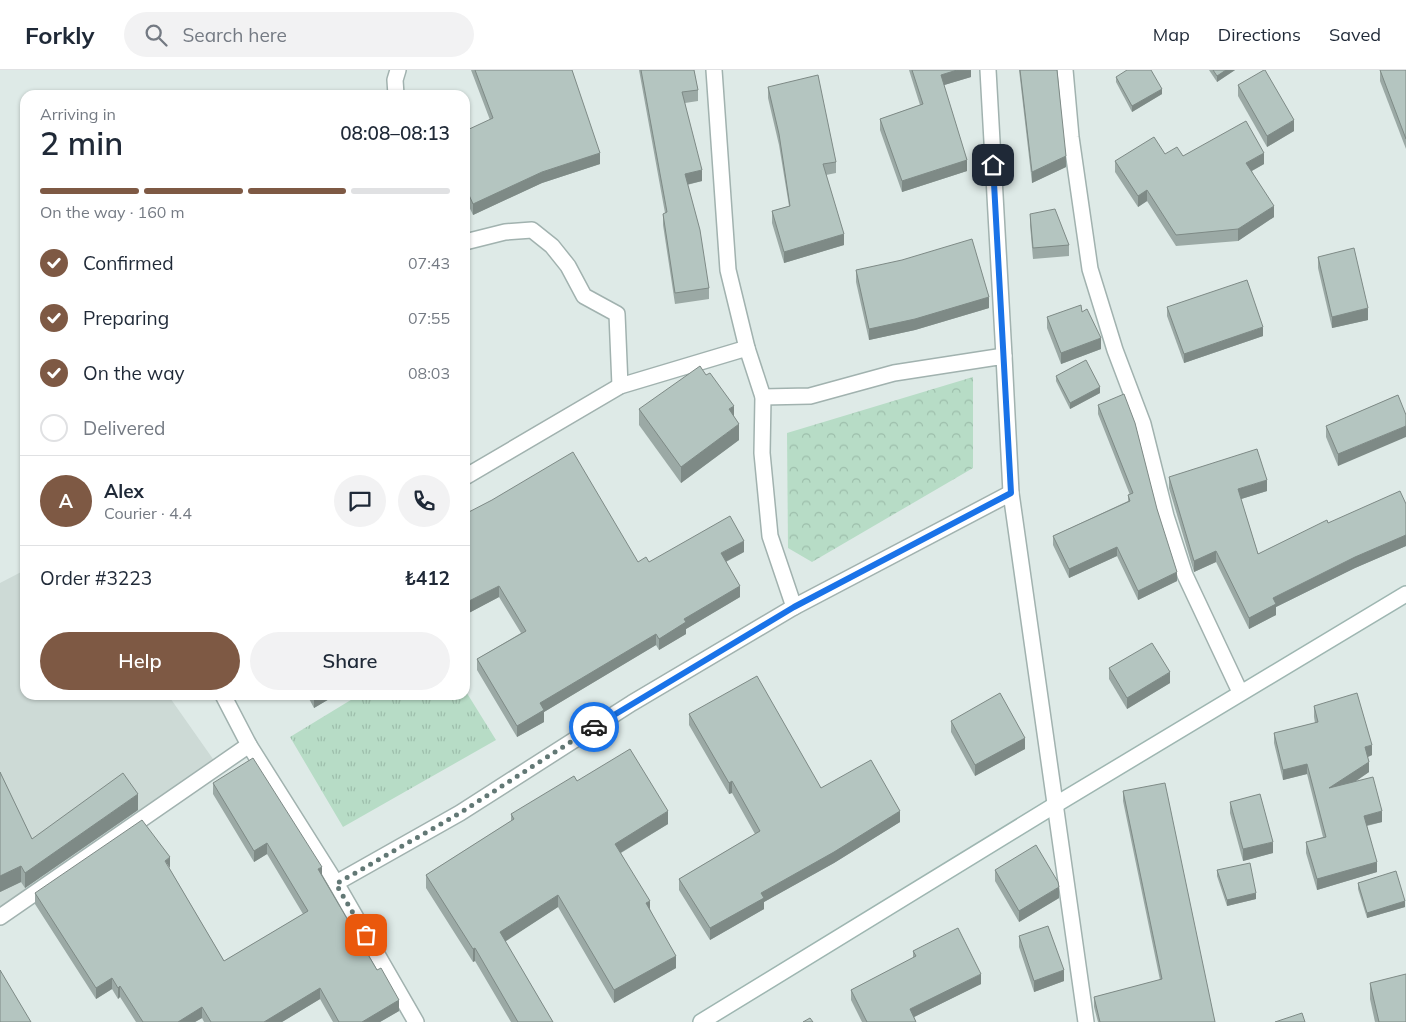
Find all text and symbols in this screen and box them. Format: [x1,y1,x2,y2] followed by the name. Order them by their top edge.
[124,12,474,57] search box
[25,20,94,50] text: Forkly
[142,21,170,49] icon: search
[182,23,287,47] text: Search here
[1153,23,1190,46] text: Map
[1218,23,1301,46] text: Directions
[1329,23,1381,46] text: Saved
[40,104,116,124] text: Arriving in
[340,121,450,145] text: 08:08–08:13
[40,123,123,163] text: 2 min
[972,144,1014,186] pin
[979,151,1007,179] icon: home
[40,202,185,222] text: On the way · 160 m
[40,249,68,277] icon: check
[83,251,174,275] text: Confirmed
[408,253,450,273] text: 07:43
[40,304,68,332] icon: check
[83,306,169,330] text: Preparing
[408,308,450,328] text: 07:55
[40,359,68,387] icon: check
[83,361,185,385] text: On the way
[408,363,450,383] text: 08:03
[83,416,165,440] text: Delivered
[334,475,386,527] button: chat
[398,475,450,527] button: phone
[104,479,144,503] text: Alex
[59,489,73,513] text: A
[104,503,192,523] text: Courier · 4.4
[40,566,152,590] text: Order #3223
[404,566,450,590] text: ₺412
[40,632,240,690] button: Help
[250,632,450,690] button: Share
[569,702,619,752] courier
[580,713,608,741] icon: car
[345,914,387,956] pin
[352,921,380,949] icon: bag

